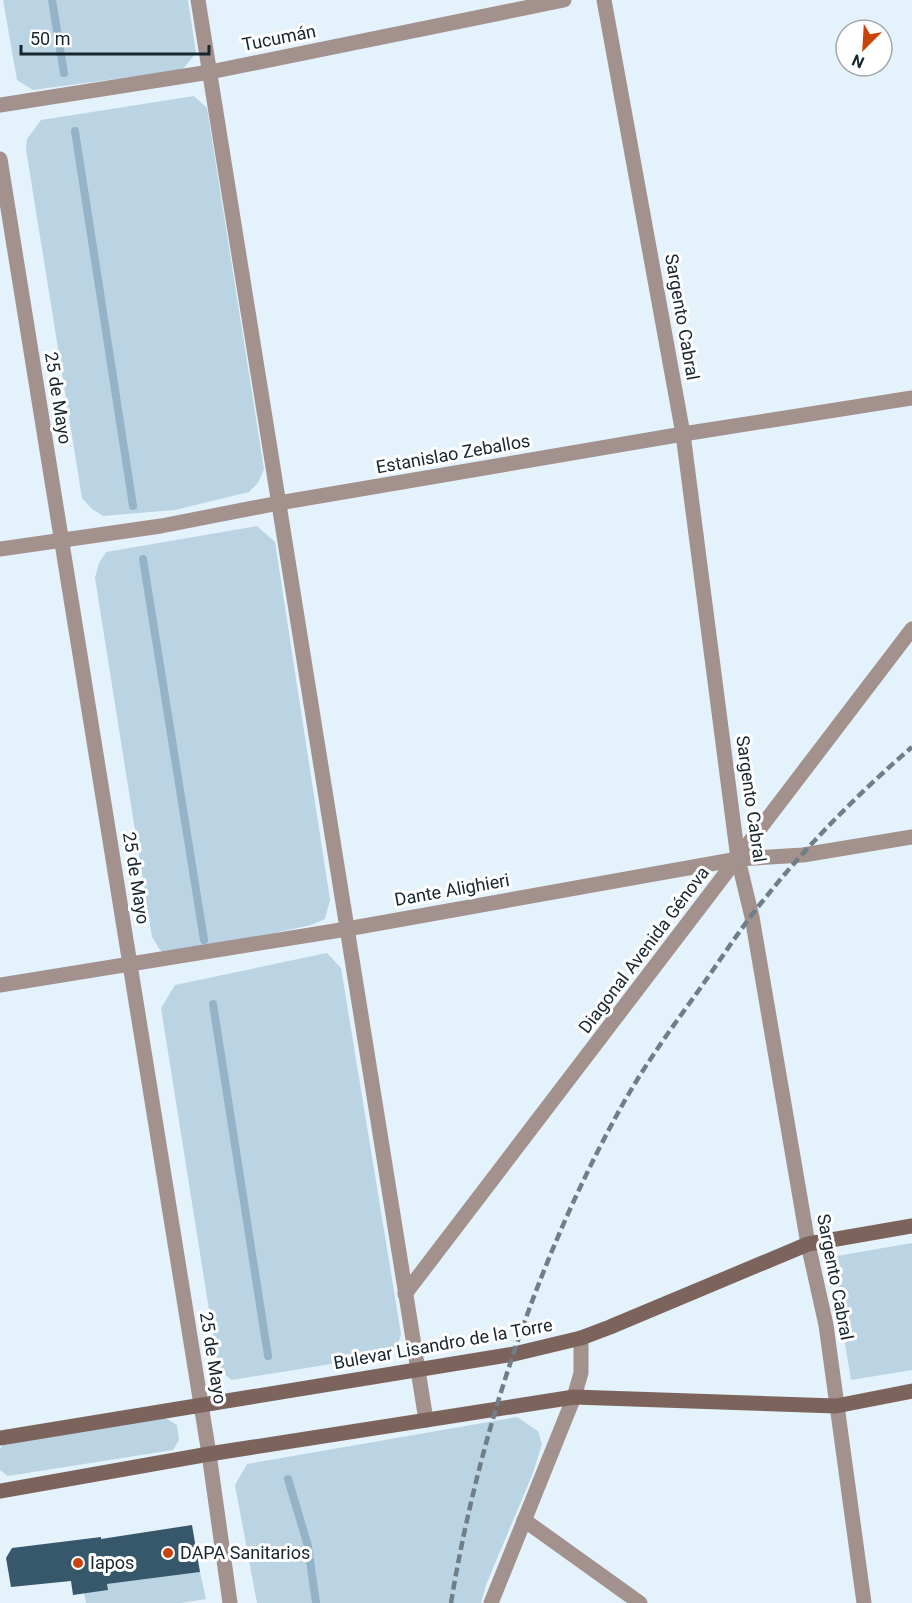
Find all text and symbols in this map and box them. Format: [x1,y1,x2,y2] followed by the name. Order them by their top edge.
[21,18,208,56] scale bar
[834,18,894,78] north arrow
[240,20,318,55] street label: Tucumán
[30,28,70,49] text: 50 m
[849,50,867,72] text: N
[661,252,704,382] street label: Sargento Cabral
[41,350,76,445] street label: 25 de Mayo
[374,430,532,477] street label: Estanislao Zeballos
[732,734,771,864] street label: Sargento Cabral
[119,830,154,925] street label: 25 de Mayo
[574,862,713,1037] street label: Diagonal Avenida Génova
[393,869,511,910] street label: Dante Alighieri
[813,1212,858,1342] street label: Sargento Cabral
[196,1310,231,1405] street label: 25 de Mayo
[332,1314,554,1373] street label: Bulevar Lisandro de la Torre
[180,1542,310,1563] place label: DAPA Sanitarios
[161,1546,175,1560] marker: DAPA Sanitarios
[90,1552,134,1573] place label: Iapos
[71,1556,85,1570] marker: Iapos

